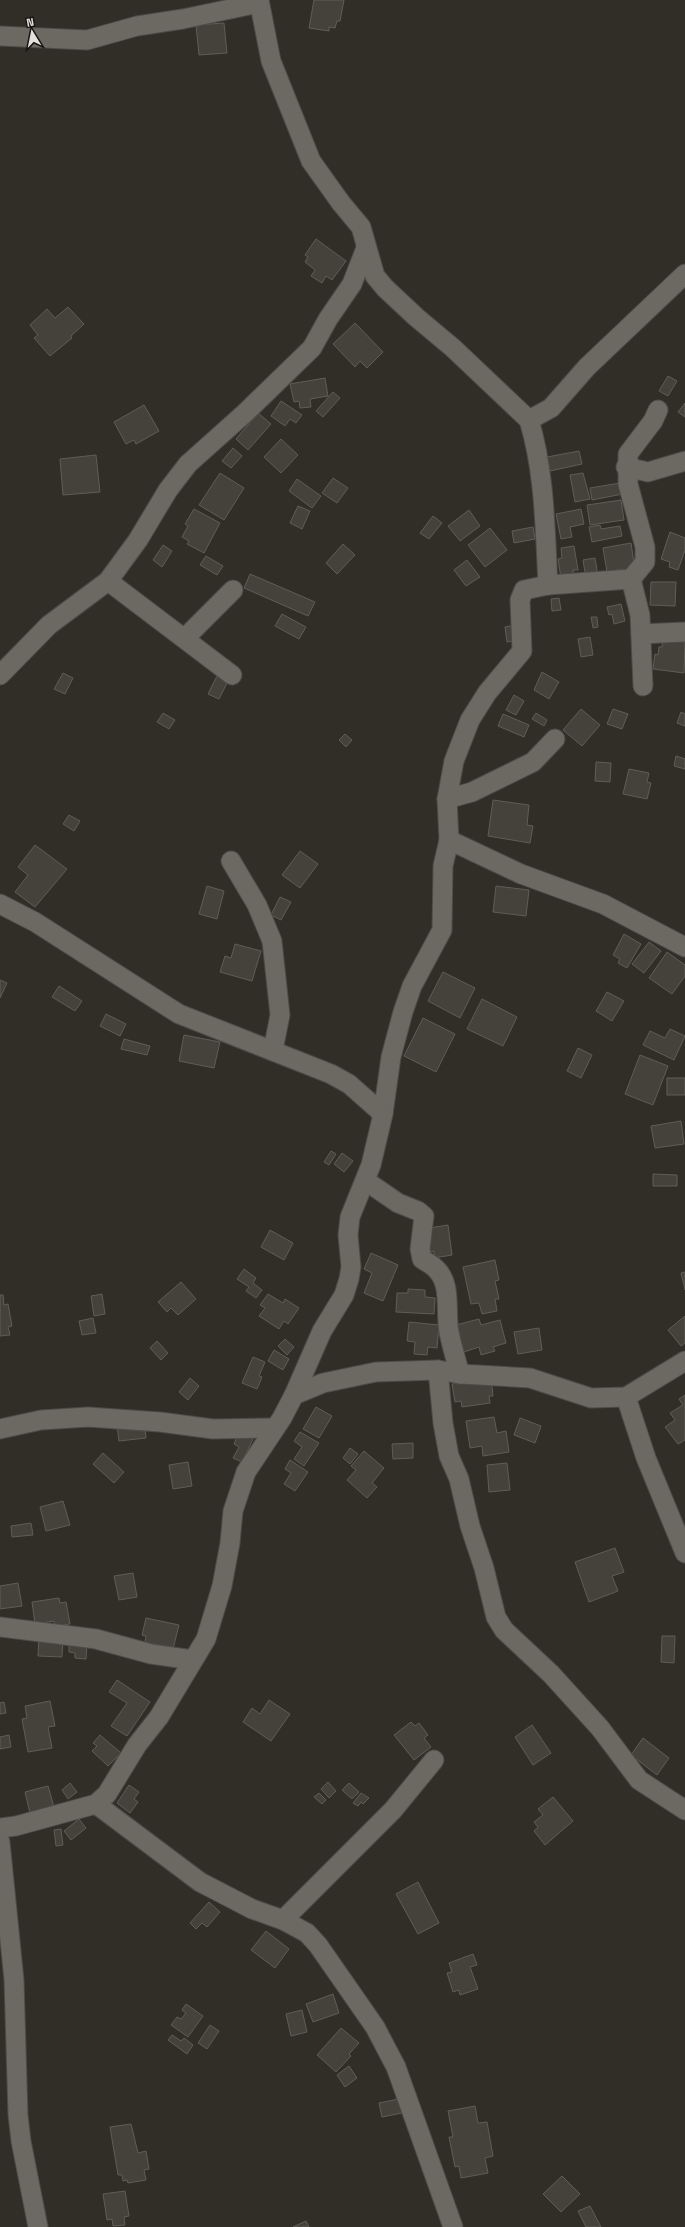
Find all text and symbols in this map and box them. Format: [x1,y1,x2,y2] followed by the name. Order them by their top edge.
[12,12,52,52] north arrow
[25,15,35,30] text: N

